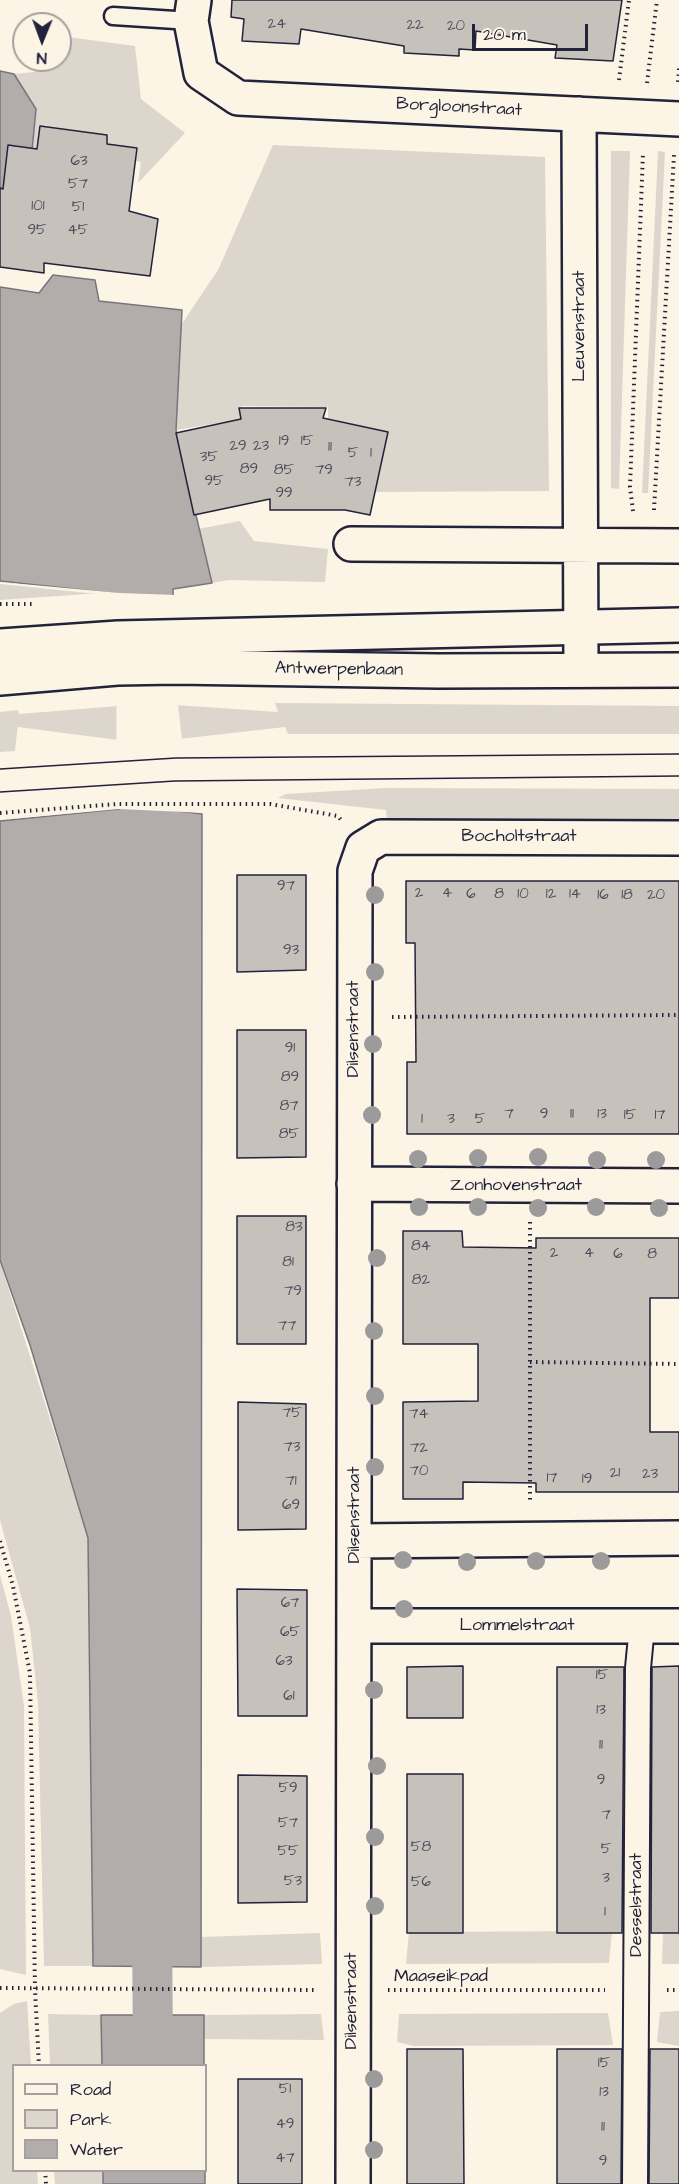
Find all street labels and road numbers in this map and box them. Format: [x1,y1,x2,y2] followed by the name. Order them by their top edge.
[395,94,523,122] street label: Borgloonstraat
[569,270,591,382] street label: Leuvenstraat
[275,658,403,682] street label: Antwerpenbaan
[461,826,577,848] street label: Bocholtstraat
[343,981,365,1077] street label: Dilsenstraat
[450,1175,582,1197] street label: Zonhovenstraat
[344,1467,366,1563] street label: Dilsenstraat
[459,1615,575,1637] street label: Lommelstraat
[626,1853,648,1957] street label: Desselstraat
[341,1953,363,2049] street label: Dilsenstraat
[394,1966,488,1988] street label: Maaseikpad

